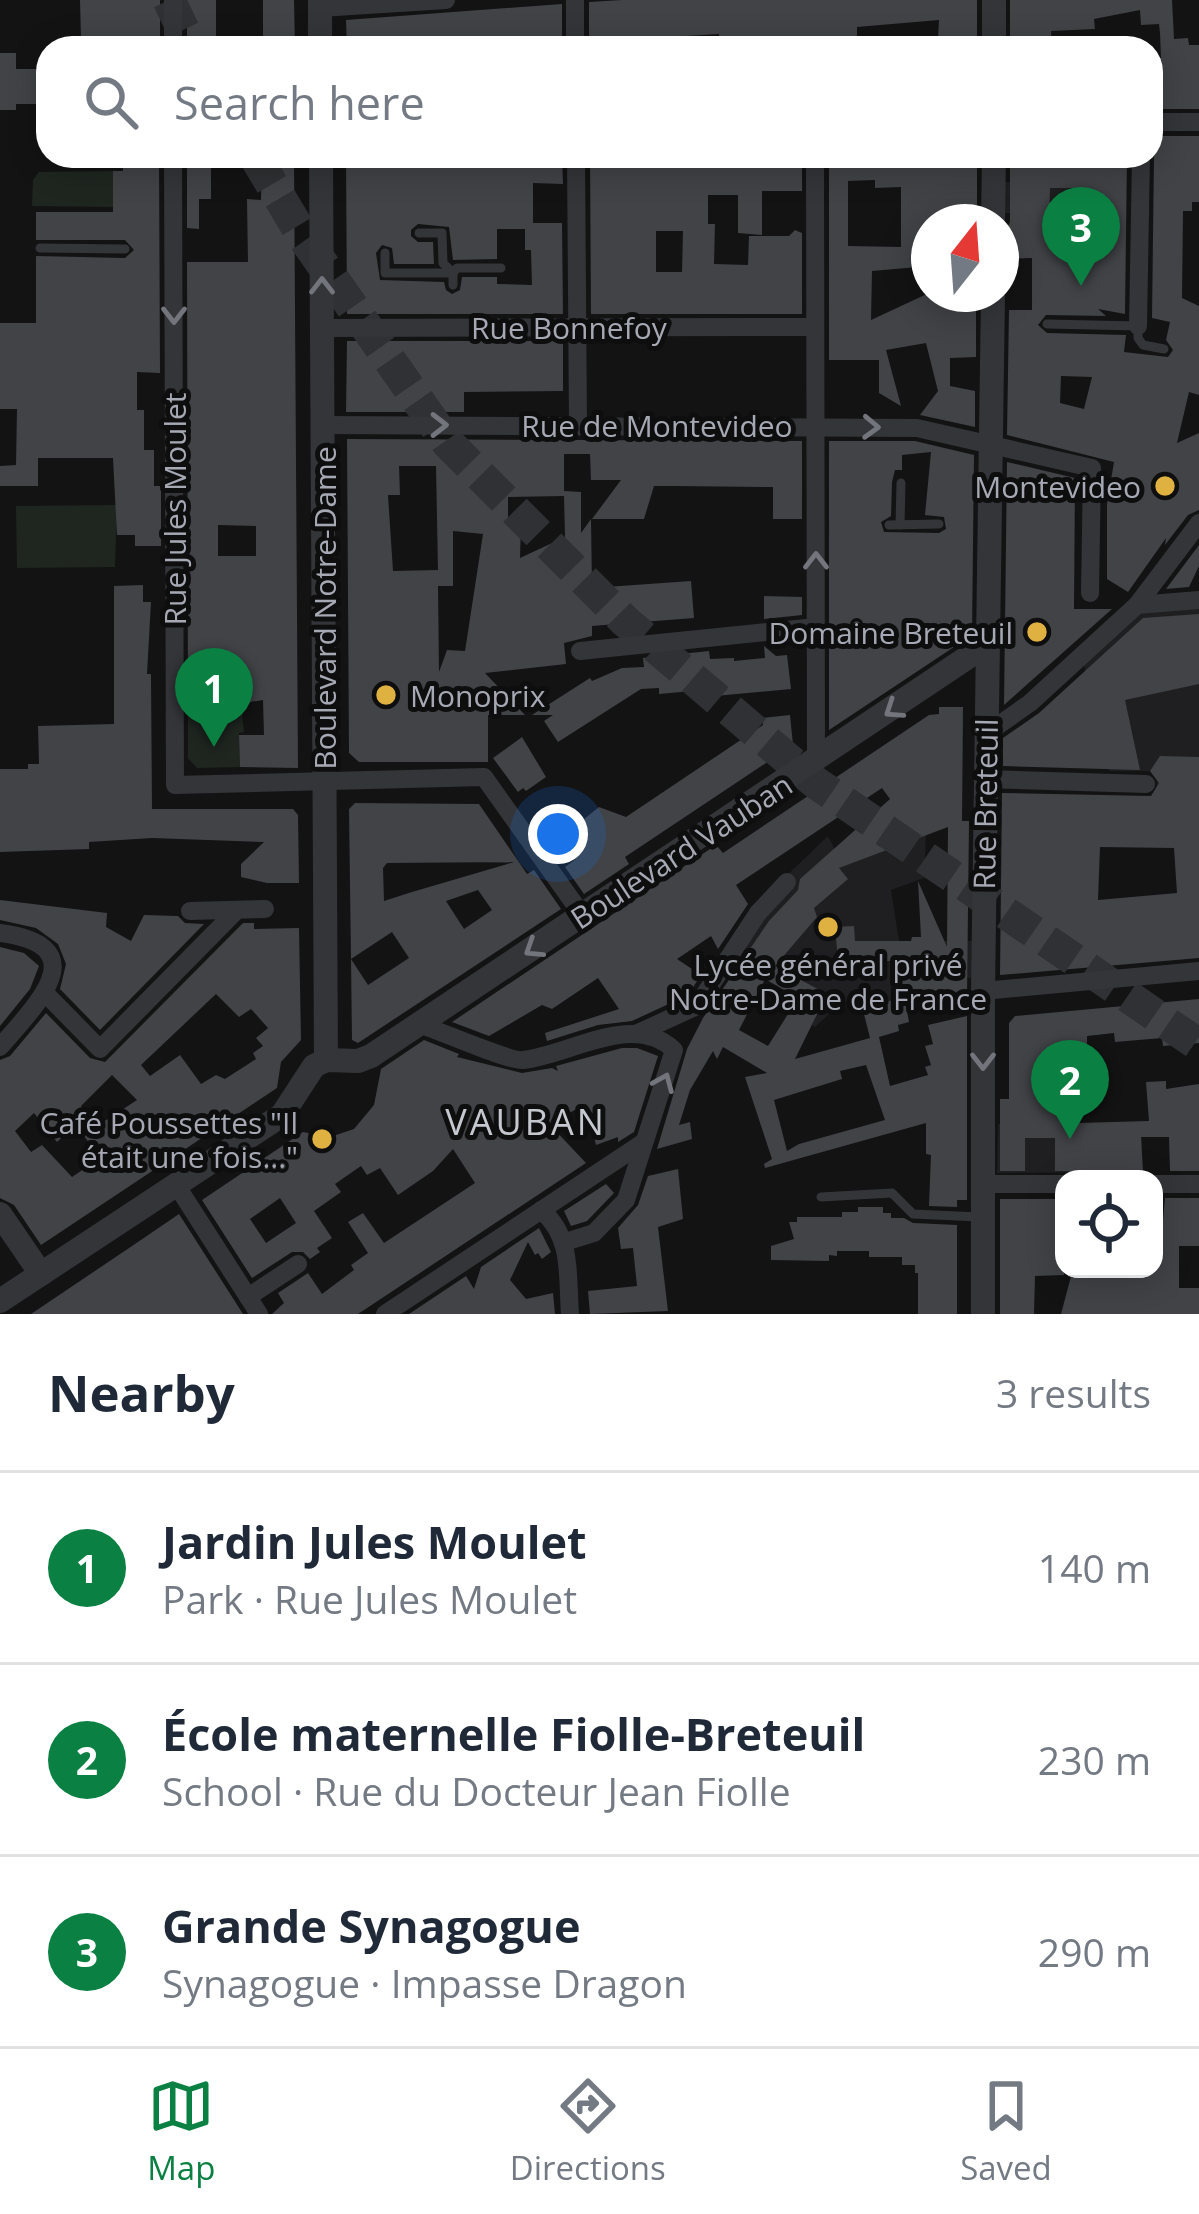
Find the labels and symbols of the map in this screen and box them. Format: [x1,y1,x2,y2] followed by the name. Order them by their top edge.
[1042,187,1120,286] pin: 3
[911,204,1019,312] north arrow
[309,276,335,294] one-way arrow
[161,307,187,325] one-way arrow
[471,307,668,348] street label: Rue Bonnefoy
[154,392,195,626] street label: Rue Jules Moulet
[521,405,793,446] street label: Rue de Montevideo
[431,412,449,438] one-way arrow
[862,414,881,440] one-way arrow
[304,446,345,770] street label: Boulevard Notre-Dame
[974,466,1141,507] place label: Montevideo
[1152,473,1178,499] marker: Montevideo
[803,551,829,569] one-way arrow
[769,612,1013,653] place label: Domaine Breteuil
[1024,619,1050,645] marker: Domaine Breteuil
[175,648,253,747] pin: 1
[410,675,546,716] place label: Monoprix
[373,682,399,708] marker: Monoprix
[884,695,906,717] one-way arrow
[963,718,1007,890] street label: Rue Breteuil
[562,764,800,938] street label: Boulevard Vauban
[528,804,588,864] your location
[815,914,841,940] marker: Lycée général privé Notre-Dame de France
[524,934,546,956] one-way arrow
[669,944,987,1019] place label: Lycée général privé Notre-Dame de France
[1031,1040,1109,1139] pin: 2
[970,1053,996,1071] one-way arrow
[650,1072,674,1093] one-way arrow
[445,1097,607,1146] district label: VAUBAN
[40,1102,298,1177] place label: Café Poussettes "Il était une fois..."
[309,1126,335,1152] marker: Café Poussettes "Il était une fois..."

